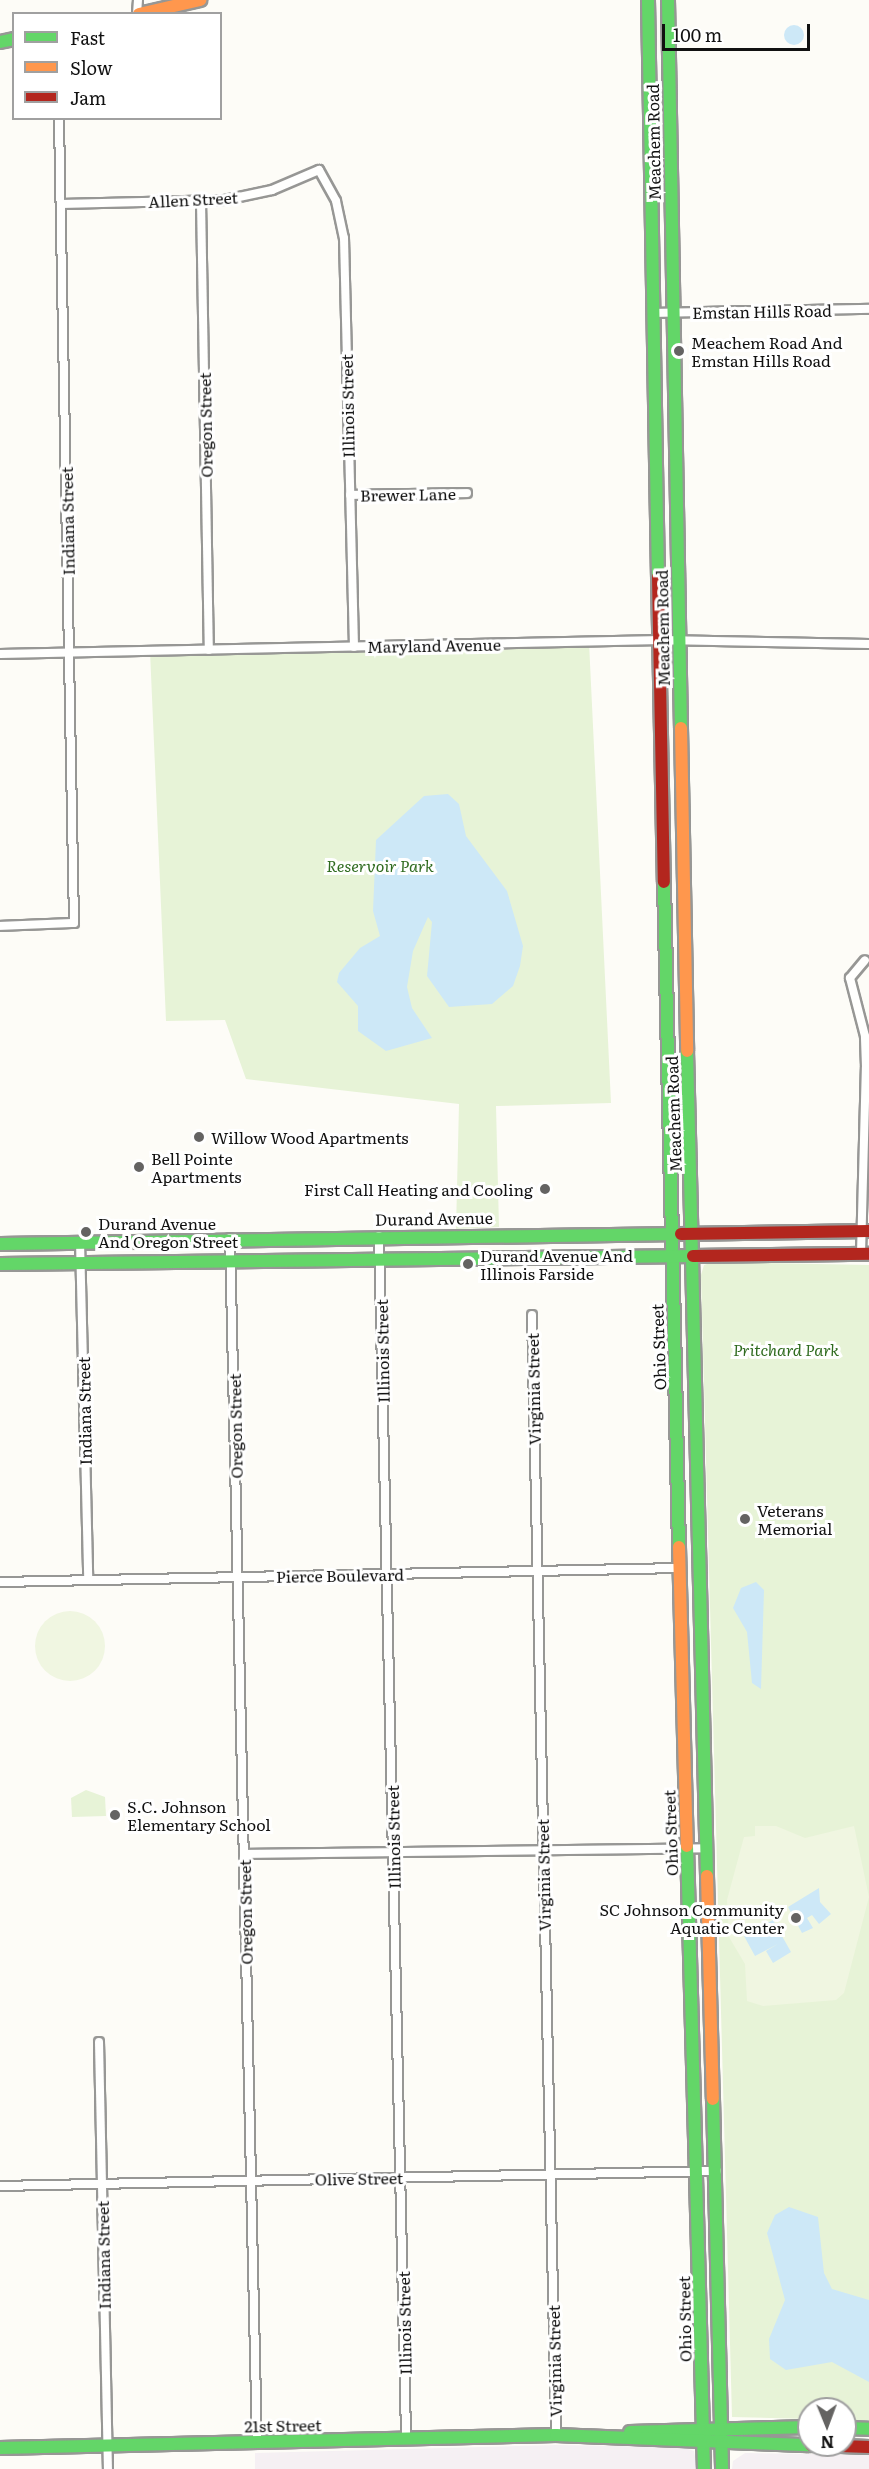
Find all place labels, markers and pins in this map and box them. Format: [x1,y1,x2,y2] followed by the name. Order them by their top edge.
[691,332,843,370] place label: Meachem Road And Emstan Hills Road
[672,344,686,358] marker: Meachem Road And Emstan Hills Road
[211,1127,409,1147] place label: Willow Wood Apartments
[192,1130,206,1144] marker: Willow Wood Apartments
[151,1148,242,1186] place label: Bell Pointe Apartments
[132,1160,146,1174] marker: Bell Pointe Apartments
[304,1179,533,1199] place label: First Call Heating and Cooling
[538,1182,552,1196] marker: First Call Heating and Cooling
[98,1213,238,1251] place label: Durand Avenue And Oregon Street
[79,1225,93,1239] marker: Durand Avenue And Oregon Street
[480,1245,633,1283] place label: Durand Avenue And Illinois Farside
[461,1257,475,1271] marker: Durand Avenue And Illinois Farside
[757,1500,832,1538] place label: Veterans Memorial
[738,1512,752,1526] marker: Veterans Memorial
[127,1796,271,1834] place label: S.C. Johnson Elementary School
[108,1808,122,1822] marker: S.C. Johnson Elementary School
[599,1899,784,1937] place label: SC Johnson Community Aquatic Center
[789,1911,803,1925] marker: SC Johnson Community Aquatic Center

